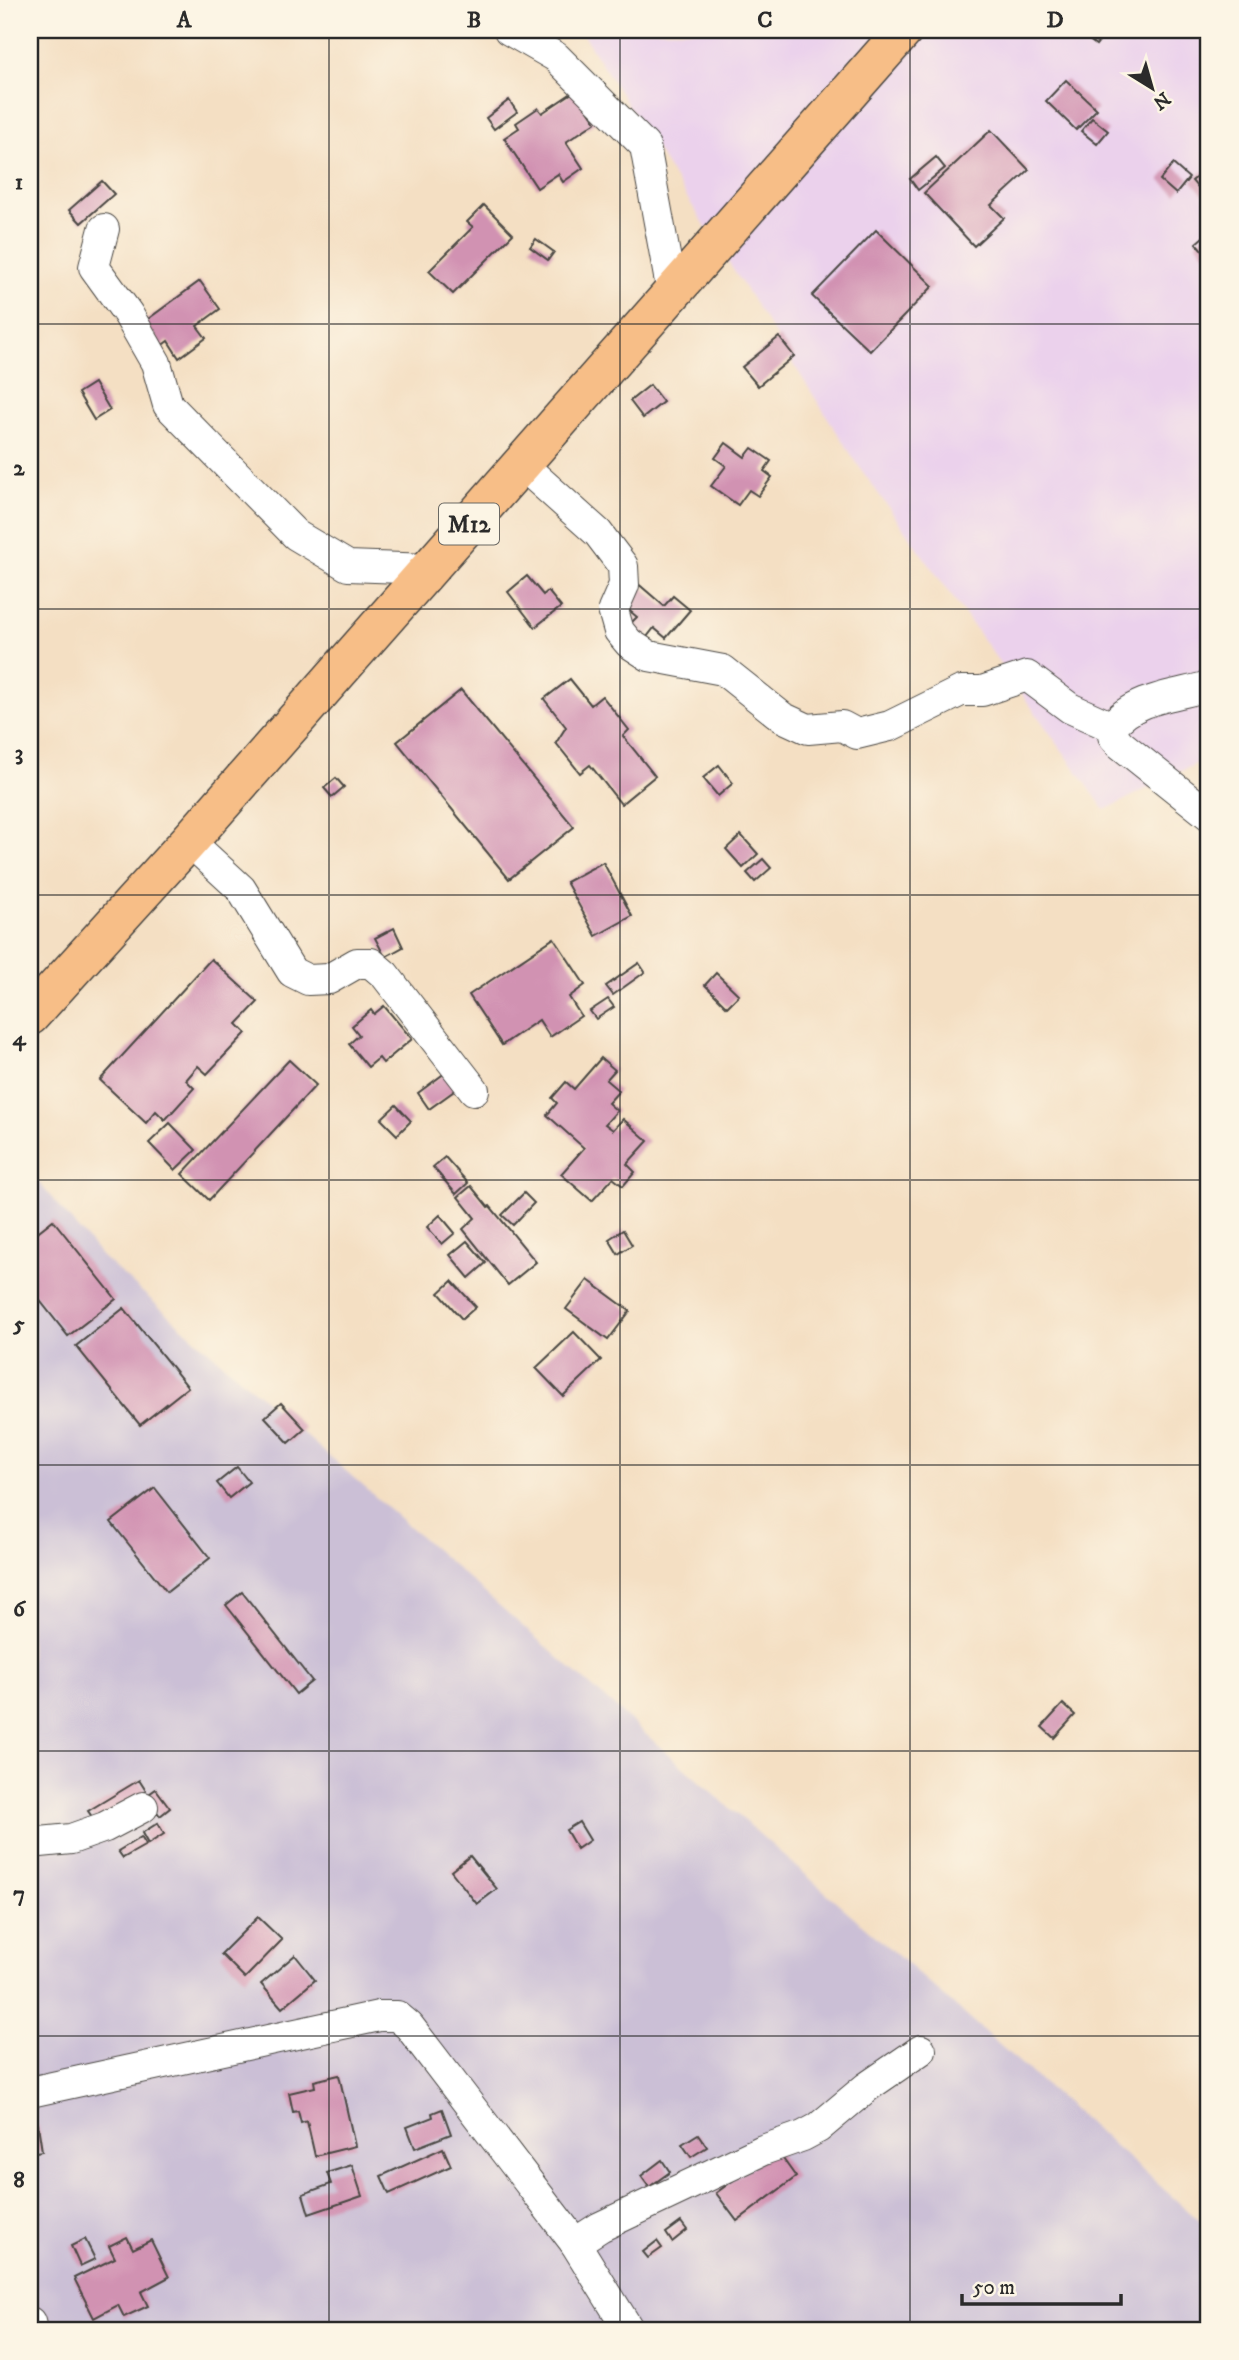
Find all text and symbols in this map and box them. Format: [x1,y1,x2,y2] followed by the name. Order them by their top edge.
[176,6,193,35] text: A
[467,6,481,35] text: B
[757,6,773,35] text: C
[1046,6,1064,35] text: D
[1116,52,1186,122] north arrow
[1148,86,1174,114] text: N
[15,168,23,197] text: 1
[13,454,25,483] text: 2
[439,504,499,544] road number: M12
[15,739,23,768] text: 3
[12,1024,27,1053] text: 4
[12,1310,25,1339] text: 5
[13,1595,27,1624] text: 6
[13,1880,25,1909] text: 7
[13,2166,25,2195] text: 8
[962,2262,1122,2306] scale bar
[973,2275,1015,2301] text: 50 m

